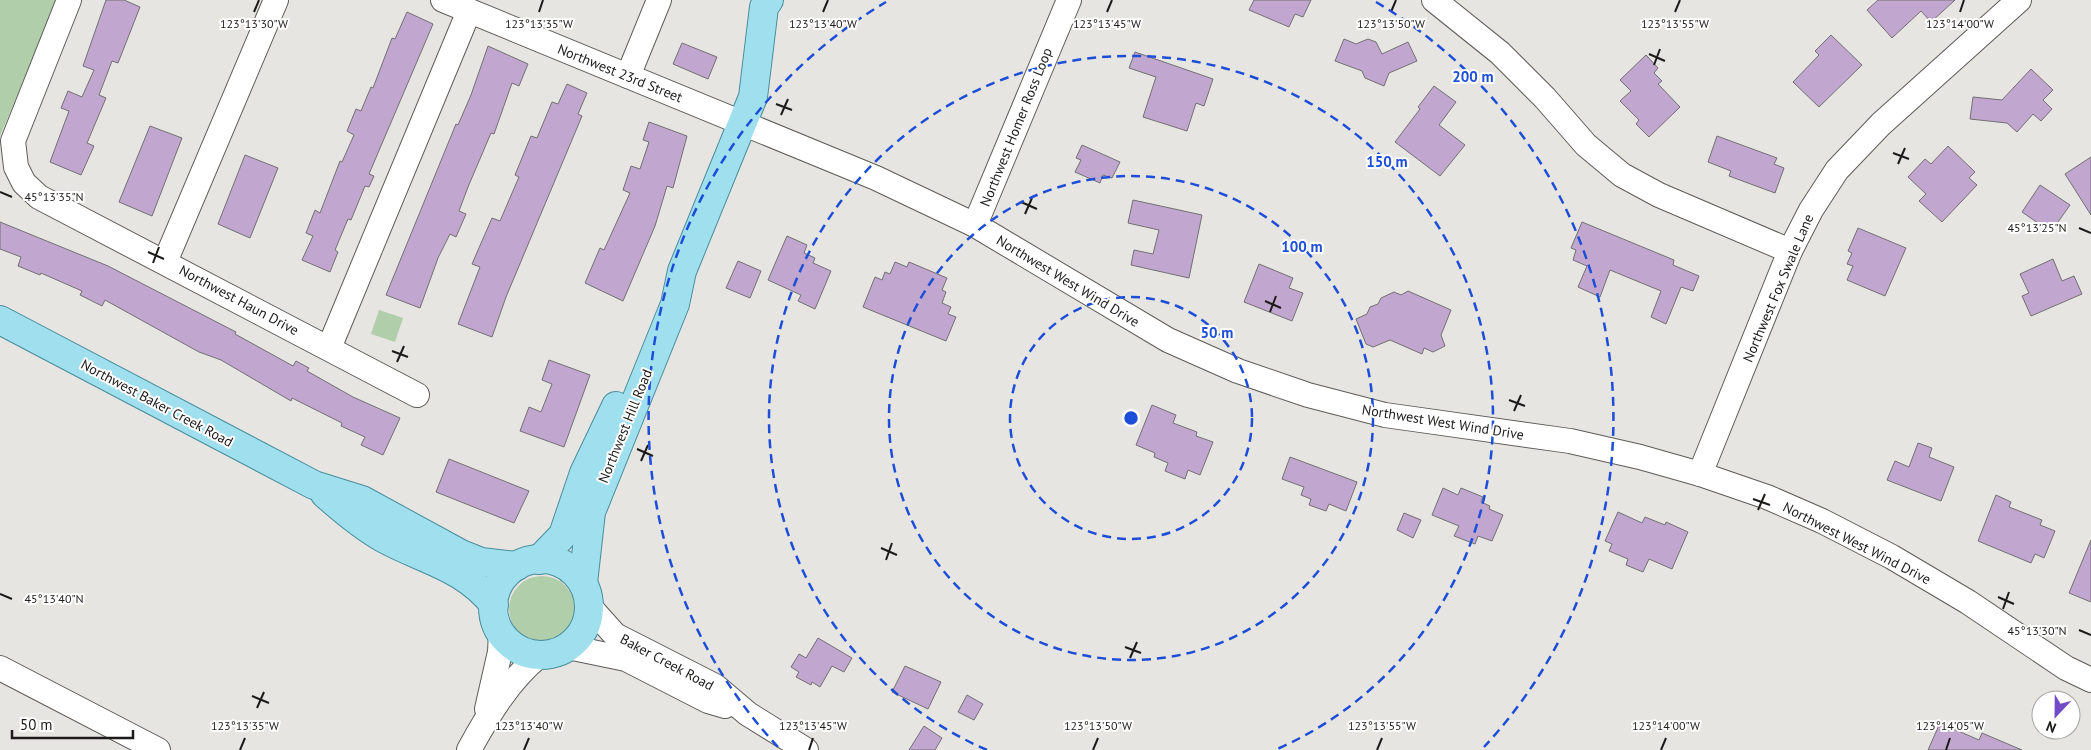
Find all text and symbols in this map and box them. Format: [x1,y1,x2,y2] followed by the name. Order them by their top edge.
[220,16,288,31] text: 123°13'30"W
[505,16,573,31] text: 123°13'35"W
[789,16,857,31] text: 123°13'40"W
[1073,16,1141,31] text: 123°13'45"W
[1357,16,1425,31] text: 123°13'50"W
[1641,16,1709,31] text: 123°13'55"W
[1926,16,1994,31] text: 123°14'00"W
[555,40,685,106] street label: Northwest 23rd Street
[976,45,1056,209] street label: Northwest Homer Ross Loop
[1452,67,1494,86] text: 200 m
[1366,152,1408,171] text: 150 m
[24,189,84,204] text: 45°13'35"N
[1739,211,1817,365] street label: Northwest Fox Swale Lane
[2007,220,2067,235] text: 45°13'25"N
[993,231,1143,331] street label: Northwest West Wind Drive
[1281,237,1323,256] text: 100 m
[176,261,302,339] street label: Northwest Haun Drive
[1201,323,1233,342] text: 50 m
[78,355,236,451] street label: Northwest Baker Creek Road
[594,367,656,485] street label: Northwest Hill Road
[1361,400,1525,444] street label: Northwest West Wind Drive
[1122,409,1140,427] centre of rings
[1780,498,1934,588] street label: Northwest West Wind Drive
[24,591,84,606] text: 45°13'40"N
[2007,623,2067,638] text: 45°13'30"N
[617,630,717,694] street label: Baker Creek Road
[2031,690,2081,740] north arrow
[12,708,134,740] scale bar
[20,715,53,734] text: 50 m
[2043,717,2059,737] text: N
[211,718,279,733] text: 123°13'35"W
[495,718,563,733] text: 123°13'40"W
[779,718,847,733] text: 123°13'45"W
[1064,718,1132,733] text: 123°13'50"W
[1348,718,1416,733] text: 123°13'55"W
[1632,718,1700,733] text: 123°14'00"W
[1916,718,1984,733] text: 123°14'05"W

